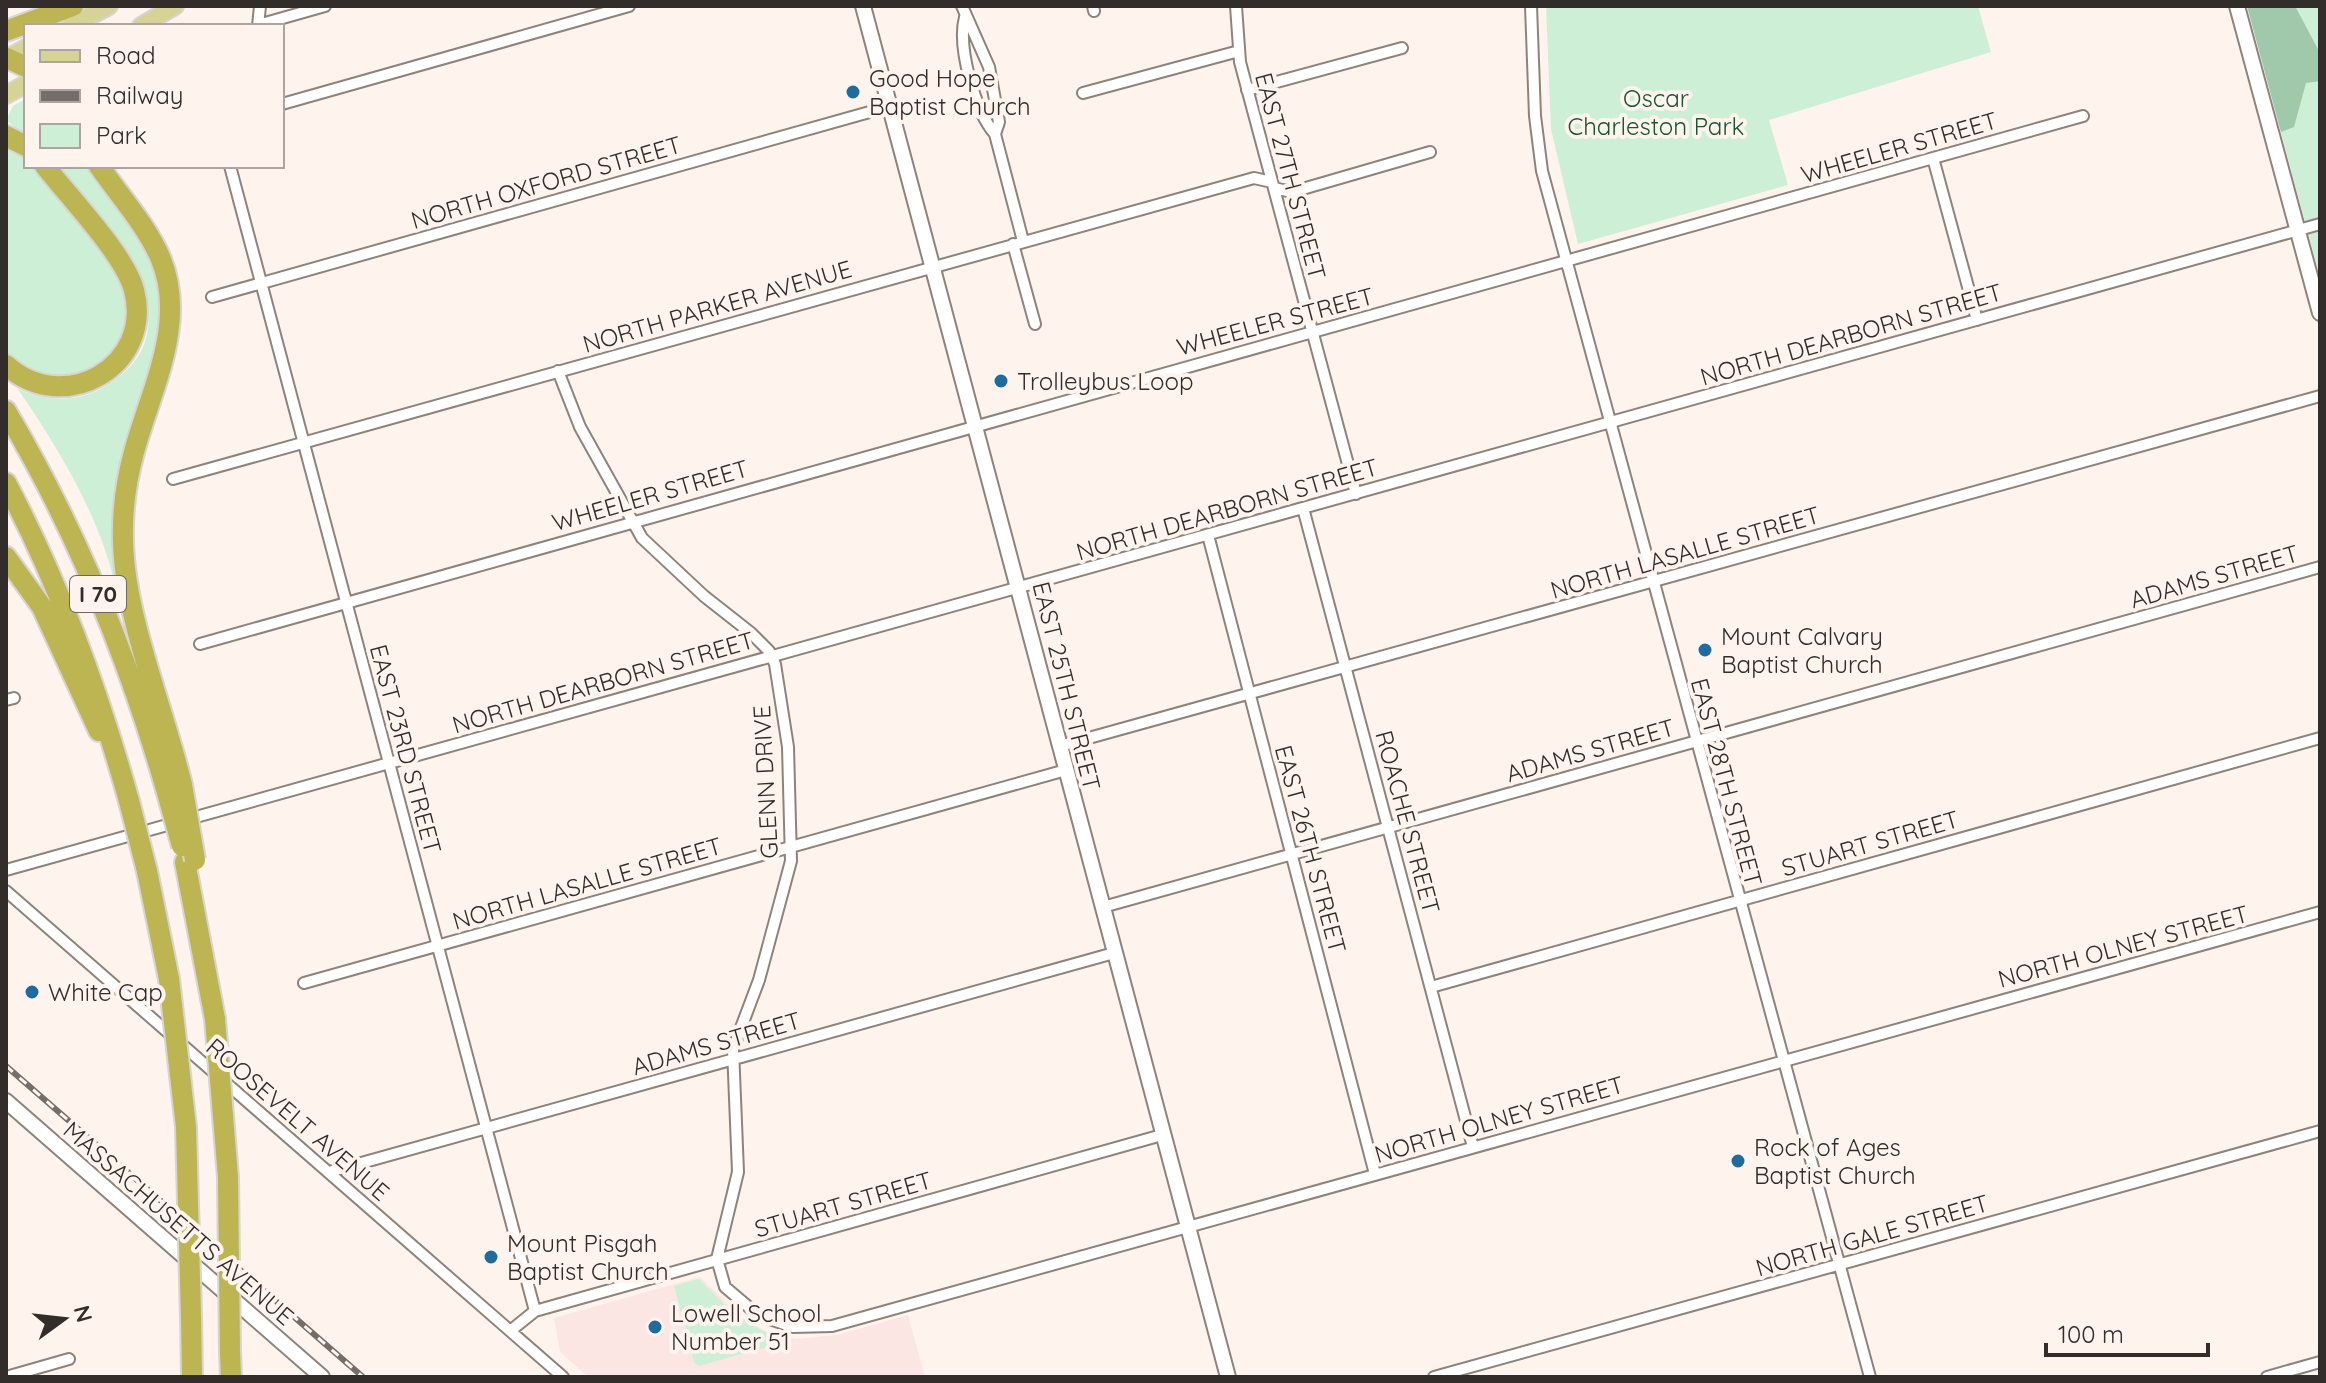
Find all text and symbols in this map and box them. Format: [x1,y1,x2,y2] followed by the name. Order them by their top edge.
[24,24,284,168] legend
[96,40,156,70] text: Road
[869,63,1031,121] place label: Good Hope Baptist Church
[1249,69,1333,283] street label: EAST 27TH STREET
[96,80,183,110] text: Railway
[844,83,862,101] marker: Good Hope Baptist Church
[1568,83,1744,141] park label: Oscar Charleston Park
[1797,105,2001,189] street label: WHEELER STREET
[96,120,147,150] text: Park
[407,129,685,235] street label: NORTH OXFORD STREET
[579,253,855,359] street label: NORTH PARKER AVENUE
[1697,277,2005,391] street label: NORTH DEARBORN STREET
[1173,280,1377,362] street label: WHEELER STREET
[1017,366,1193,396] place label: Trolleybus Loop
[992,372,1010,390] marker: Trolleybus Loop
[1073,452,1381,566] street label: NORTH DEARBORN STREET
[548,453,752,537] street label: WHEELER STREET
[1547,499,1823,605] street label: NORTH LASALLE STREET
[2126,538,2302,614] street label: ADAMS STREET
[70,576,126,612] road number: I 70
[1027,578,1107,794] street label: EAST 25TH STREET
[1721,621,1883,679] place label: Mount Calvary Baptist Church
[449,625,757,739] street label: NORTH DEARBORN STREET
[364,641,448,857] street label: EAST 23RD STREET
[1696,641,1714,659] marker: Mount Calvary Baptist Church
[1685,675,1769,889] street label: EAST 28TH STREET
[746,705,784,859] street label: GLENN DRIVE
[1502,712,1678,788] street label: ADAMS STREET
[1369,727,1447,917] street label: ROACHE STREET
[1269,742,1353,956] street label: EAST 26TH STREET
[1778,803,1962,883] street label: STUART STREET
[449,830,725,936] street label: NORTH LASALLE STREET
[1995,898,2251,994] street label: NORTH OLNEY STREET
[48,977,163,1007] place label: White Cap
[23,983,41,1001] marker: White Cap
[628,1005,804,1081] street label: ADAMS STREET
[200,1031,396,1207] street label: ROOSEVELT AVENUE
[1371,1069,1627,1169] street label: NORTH OLNEY STREET
[58,1115,300,1331] street label: MASSACHUSETTS AVENUE
[1754,1132,1916,1190] place label: Rock of Ages Baptist Church
[1729,1152,1747,1170] marker: Rock of Ages Baptist Church
[751,1164,935,1244] street label: STUART STREET
[1752,1187,1992,1283] street label: NORTH GALE STREET
[507,1228,669,1286] place label: Mount Pisgah Baptist Church
[482,1248,500,1266] marker: Mount Pisgah Baptist Church
[24,1279,104,1359] north arrow
[671,1298,822,1356] place label: Lowell School Number 51
[2046,1307,2208,1357] scale bar
[646,1318,664,1336] marker: Lowell School Number 51
[2058,1319,2124,1349] text: 100 m

